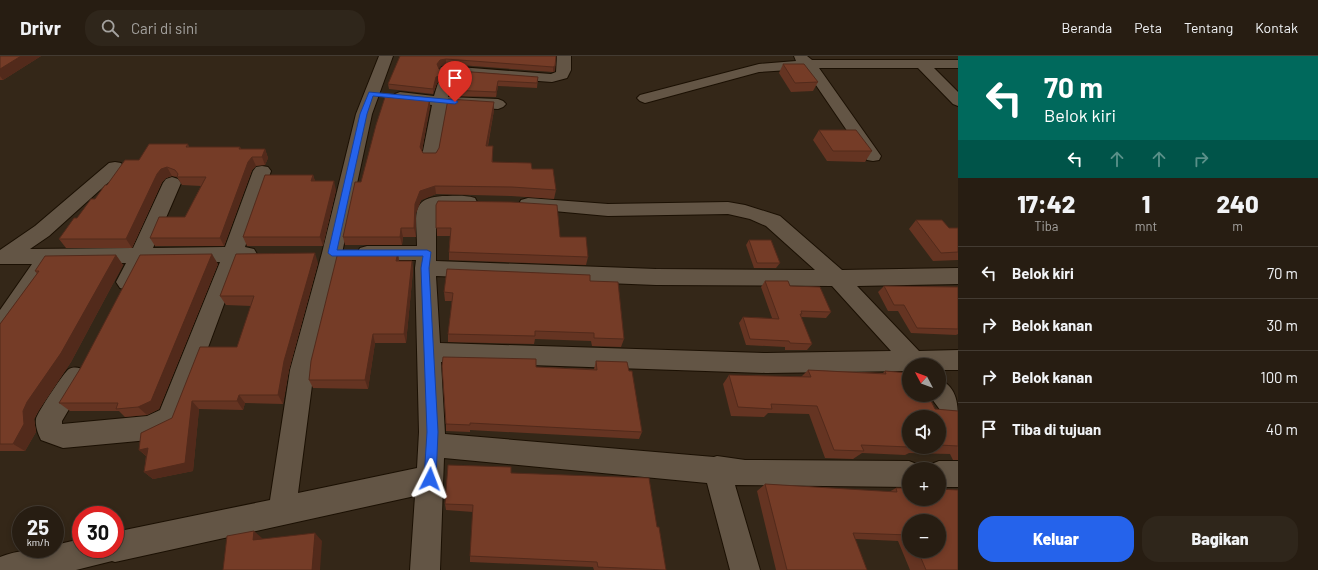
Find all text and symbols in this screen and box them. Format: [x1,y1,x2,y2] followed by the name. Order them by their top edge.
[85,10,365,46] search box
[20,16,61,39] text: Drivr
[99,17,121,39] icon: search
[131,19,198,37] text: Cari di sini
[1062,19,1112,36] text: Beranda
[1134,19,1162,36] text: Peta
[1184,19,1233,36] text: Tentang
[1255,19,1298,36] text: Kontak
[438,61,472,102] pin
[444,67,466,89] icon: arrive
[1044,70,1103,104] text: 70 m
[978,72,1030,124] icon: left
[1044,104,1116,126] text: Belok kiri
[1064,148,1086,170] icon: left
[1106,148,1128,170] icon: ahead
[1148,148,1170,170] icon: ahead
[1190,148,1212,170] icon: right
[1017,189,1075,218] text: 17:42
[1142,189,1150,218] text: 1
[1216,189,1259,218] text: 240
[1034,218,1058,234] text: Tiba
[1135,218,1157,234] text: mnt
[1232,218,1243,234] text: m
[978,262,1000,284] icon: left
[1012,264,1074,282] text: Belok kiri
[1267,264,1298,282] text: 70 m
[978,314,1000,336] icon: right
[1012,316,1092,334] text: Belok kanan
[1266,316,1298,334] text: 30 m
[902,358,946,402] north arrow
[902,358,946,558] map controls
[978,366,1000,388] icon: right
[1012,368,1092,386] text: Belok kanan
[1260,368,1298,386] text: 100 m
[902,410,946,454] button: sound
[978,418,1000,440] icon: arrive
[1012,420,1101,438] text: Tiba di tujuan
[1266,420,1298,438] text: 40 m
[409,458,451,500] position arrow
[902,462,946,506] button: +
[72,506,124,558] speed limit sign: 30
[902,514,946,558] button: −
[27,515,49,539] text: 25
[978,516,1134,562] button: Keluar
[1142,516,1298,562] button: Bagikan
[27,536,49,548] text: km/h

